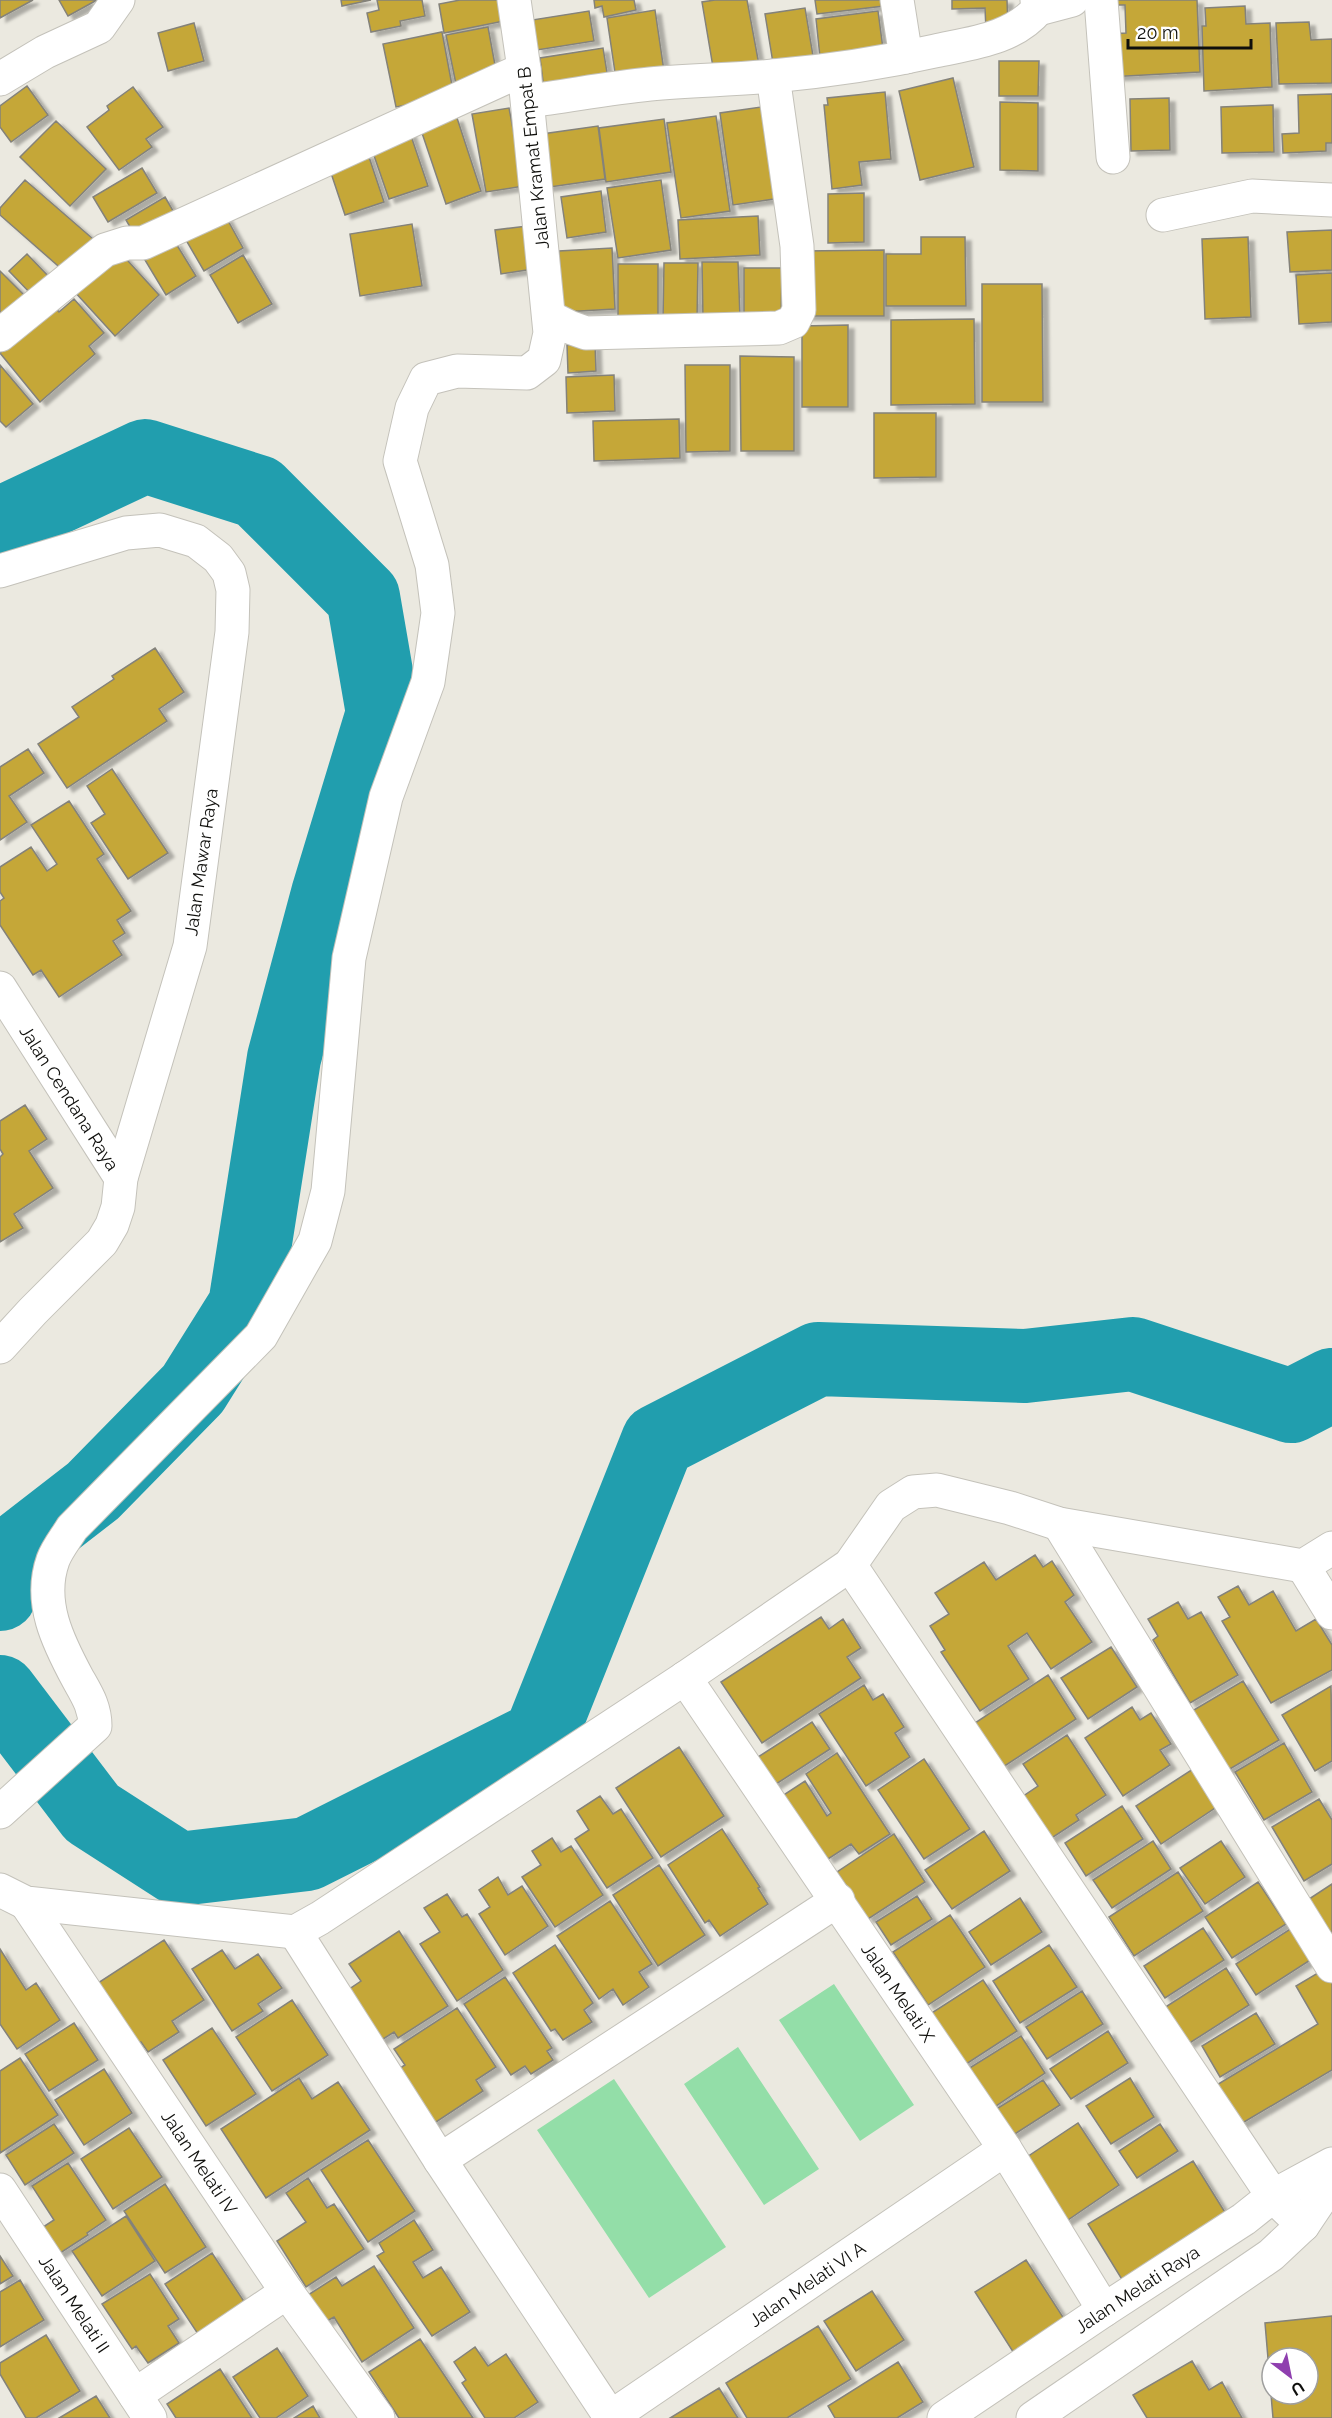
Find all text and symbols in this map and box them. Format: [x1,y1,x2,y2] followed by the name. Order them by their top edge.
[1128,12,1251,50] scale bar
[1137,22,1179,43] text: 20 m
[513,66,553,250] street label: Jalan Kramat Empat B
[180,787,222,937] street label: Jalan Mawar Raya
[16,1021,124,1174] street label: Jalan Cendana Raya
[858,1939,940,2046] street label: Jalan Melati X
[158,2106,242,2218] street label: Jalan Melati IV
[745,2237,869,2331] street label: Jalan Melati VI A
[1071,2241,1203,2337] street label: Jalan Melati Raya
[35,2251,114,2356] street label: Jalan Melati II
[1260,2346,1320,2406] north arrow
[1288,2377,1308,2400] text: U

